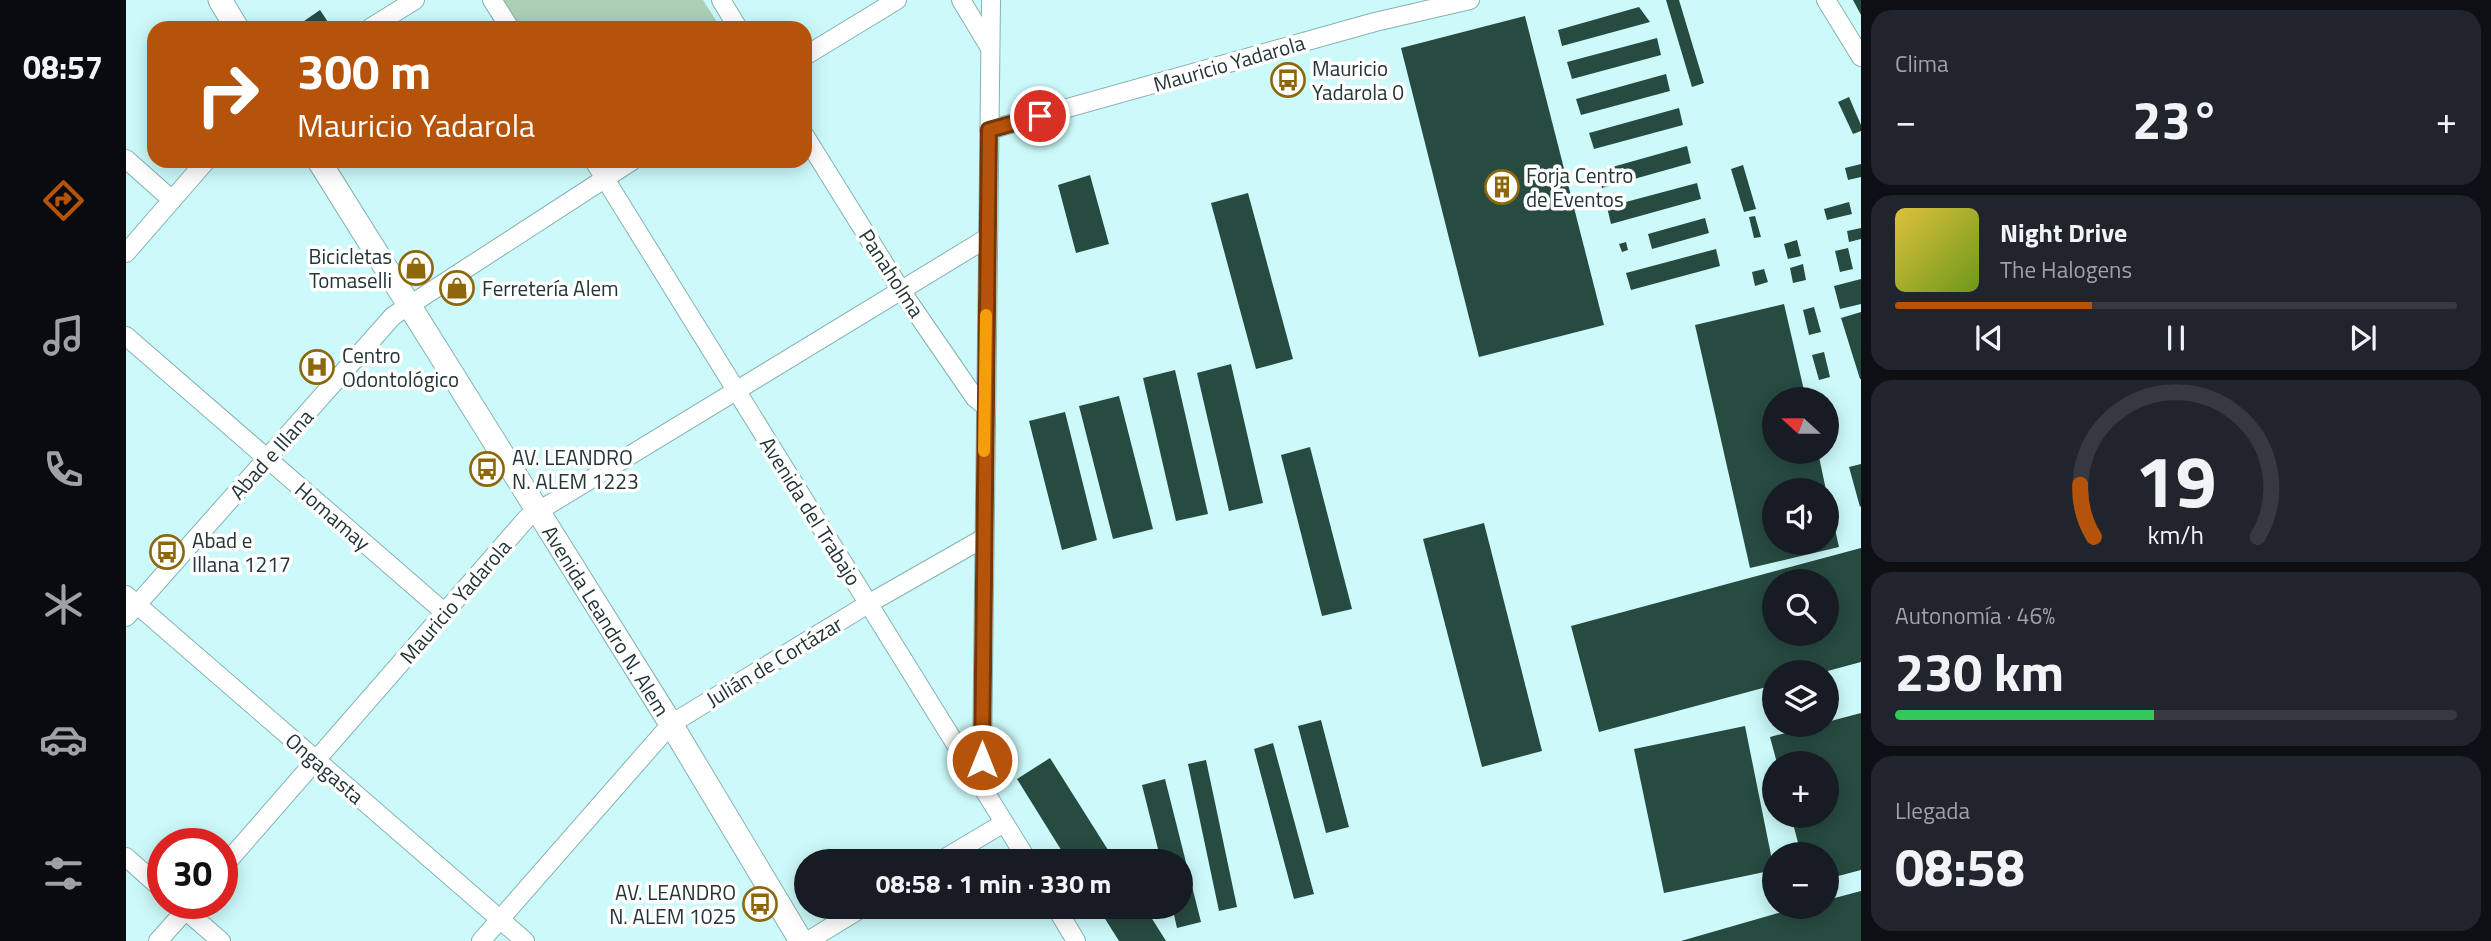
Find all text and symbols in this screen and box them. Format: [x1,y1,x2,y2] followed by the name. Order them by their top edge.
[1149,26,1309,100] street label: Mauricio Yadarola
[297,33,431,108] text: 300 m
[23,43,103,91] text: 08:57
[1895,46,1949,81] text: Clima
[182,49,273,140] icon: right
[1312,52,1404,108] place label: Mauricio Yadarola 0
[1269,61,1307,99] bus stop icon: Mauricio Yadarola 0
[2132,80,2220,159] text: 23°
[1010,86,1070,146] pin
[1895,91,1916,149] text: −
[2436,91,2457,149] text: +
[1021,97,1059,135] icon: arrive
[297,101,535,149] text: Mauricio Yadarola
[1526,159,1633,215] place label: Forja Centro de Eventos
[1483,168,1521,206] building icon: Forja Centro de Eventos
[39,176,88,225] icon: directions
[2000,213,2127,252] text: Night Drive
[851,222,933,324] street label: Panaholma
[309,240,392,296] place label: Bicicletas Tomaselli
[397,249,435,287] shop icon: Bicicletas Tomaselli
[2000,252,2132,287] text: The Halogens
[438,269,476,307] shop icon: Ferretería Alem
[482,272,619,304] place label: Ferretería Alem
[39,311,88,360] icon: music
[1970,319,2008,357] icon: previous
[2157,319,2195,357] icon: pause
[2344,319,2382,357] icon: next
[342,339,459,395] place label: Centro Odontológico
[298,348,336,386] hospital icon: Centro Odontológico
[1762,387,1839,464] north arrow
[1762,387,1839,919] map controls
[222,401,321,506] street label: Abad e Illana
[2135,425,2217,535] text: 19
[752,430,870,592] street label: Avenida del Trabajo
[512,441,639,497] place label: AV. LEANDRO N. ALEM 1223
[39,445,88,494] icon: phone
[468,450,506,488] bus stop icon: AV. LEANDRO N. ALEM 1223
[288,474,378,558] street label: Homamay
[1762,478,1839,555] button: sound
[2148,515,2204,553] text: km/h
[534,519,678,722] street label: Avenida Leandro N. Alem
[192,524,291,580] place label: Abad e Illana 1217
[392,531,519,670] street label: Mauricio Yadarola
[148,533,186,571] bus stop icon: Abad e Illana 1217
[1762,569,1839,646] button: search
[39,580,88,629] icon: climate
[1895,598,2055,633] text: Autonomía · 46%
[700,608,848,714] street label: Julián de Cortázar
[1895,632,2064,711] text: 230 km
[1762,660,1839,737] button: layers
[39,715,88,764] icon: car
[945,723,1019,797] position arrow
[278,725,372,812] street label: Ongagasta
[1762,751,1839,828] button: +
[1895,793,1970,828] text: Llegada
[1895,827,2025,906] text: 08:58
[147,828,238,919] speed limit sign: 30
[1762,842,1839,919] button: −
[39,849,88,898] icon: filters
[876,864,1111,903] text: 08:58 · 1 min · 330 m
[609,876,736,932] place label: AV. LEANDRO N. ALEM 1025
[741,885,779,923] bus stop icon: AV. LEANDRO N. ALEM 1025

